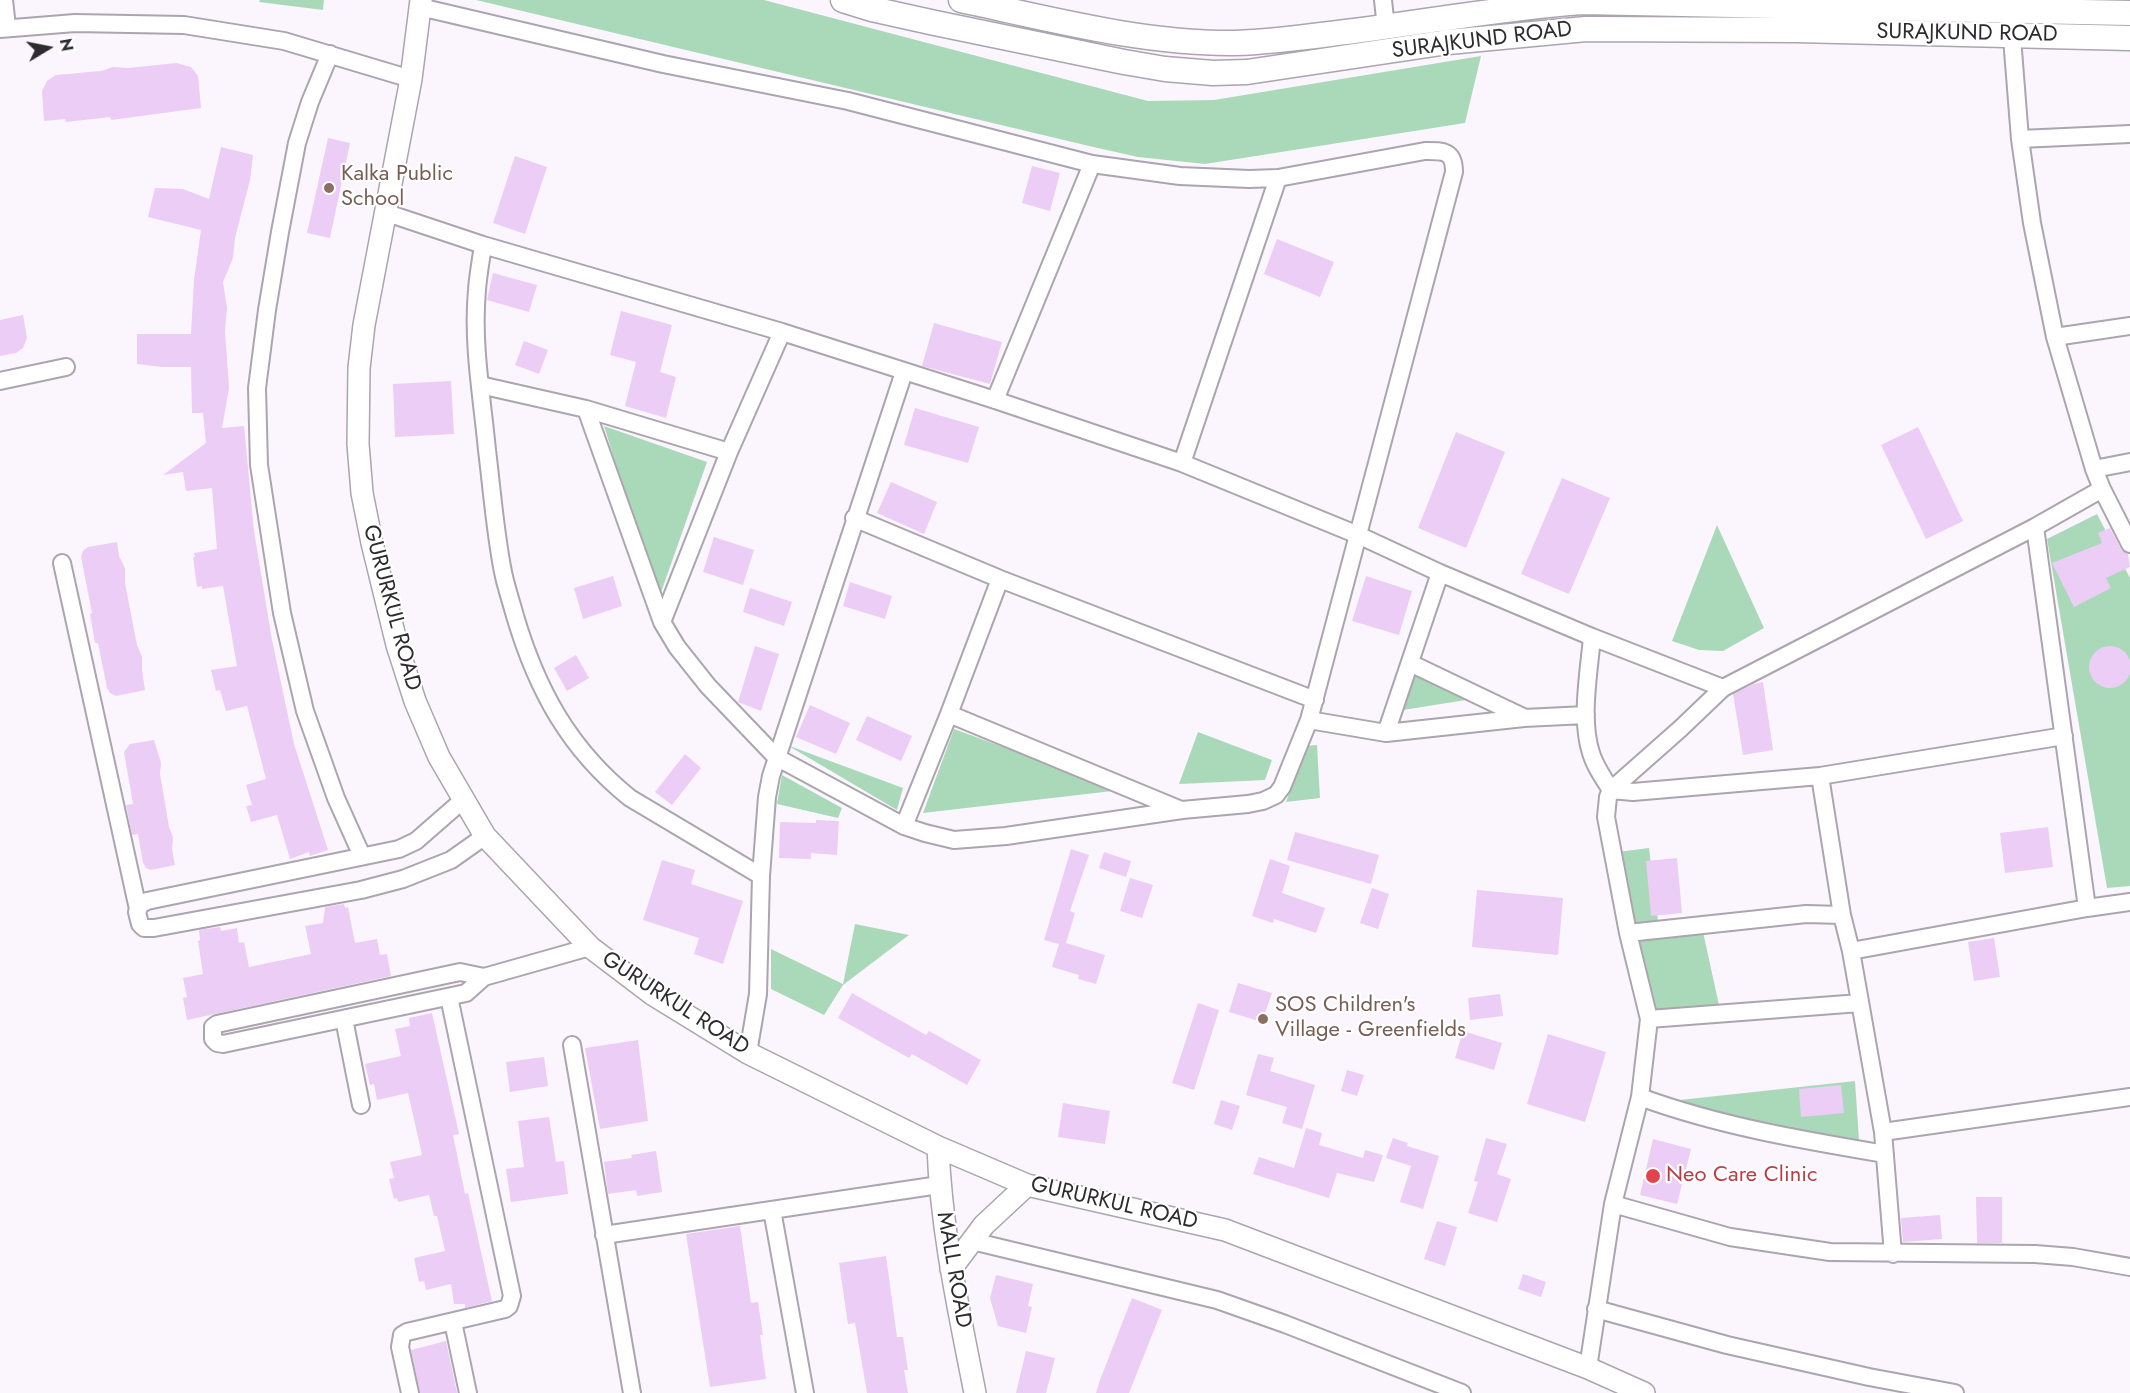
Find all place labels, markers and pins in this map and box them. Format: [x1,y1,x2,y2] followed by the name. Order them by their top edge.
[341,162,453,214] place label: Kalka Public School
[322,181,336,195] marker: Kalka Public School
[1275,993,1466,1044] place label: SOS Children's Village - Greenfields
[1256,1012,1270,1026] marker: SOS Children's Village - Greenfields
[1666,1163,1817,1189] place label: Neo Care Clinic
[1644,1167,1662,1185] marker: Neo Care Clinic

